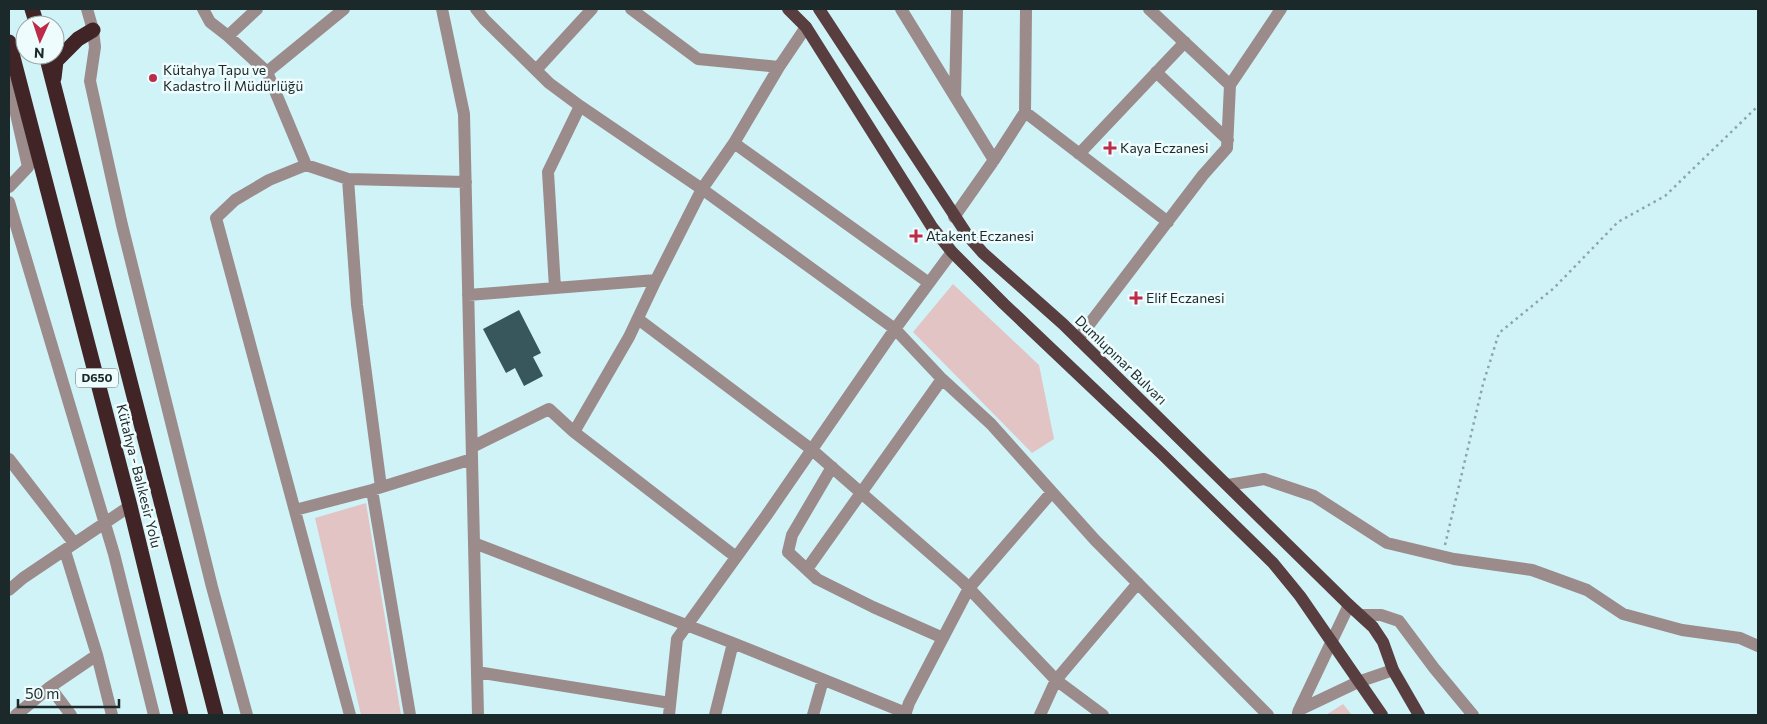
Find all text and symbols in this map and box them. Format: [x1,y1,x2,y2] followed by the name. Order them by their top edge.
[15,15,65,65] north arrow
[34,45,45,62] text: N
[163,61,303,94] place label: Kütahya Tapu ve Kadastro İl Müdürlüğü
[147,72,159,84] marker: Kütahya Tapu ve Kadastro İl Müdürlüğü
[1120,139,1209,156] place label: Kaya Eczanesi
[1104,142,1116,154] marker: Kaya Eczanesi
[926,227,1034,244] place label: Atakent Eczanesi
[910,230,922,242] marker: Atakent Eczanesi
[1146,289,1225,306] place label: Elif Eczanesi
[1130,292,1142,304] marker: Elif Eczanesi
[1072,311,1171,408] street label: Dumlupınar Bulvarı
[76,368,118,388] road number: D650
[113,402,166,550] street label: Kütahya - Balıkesir Yolu
[18,676,119,708] scale bar
[25,684,59,702] text: 50 m

